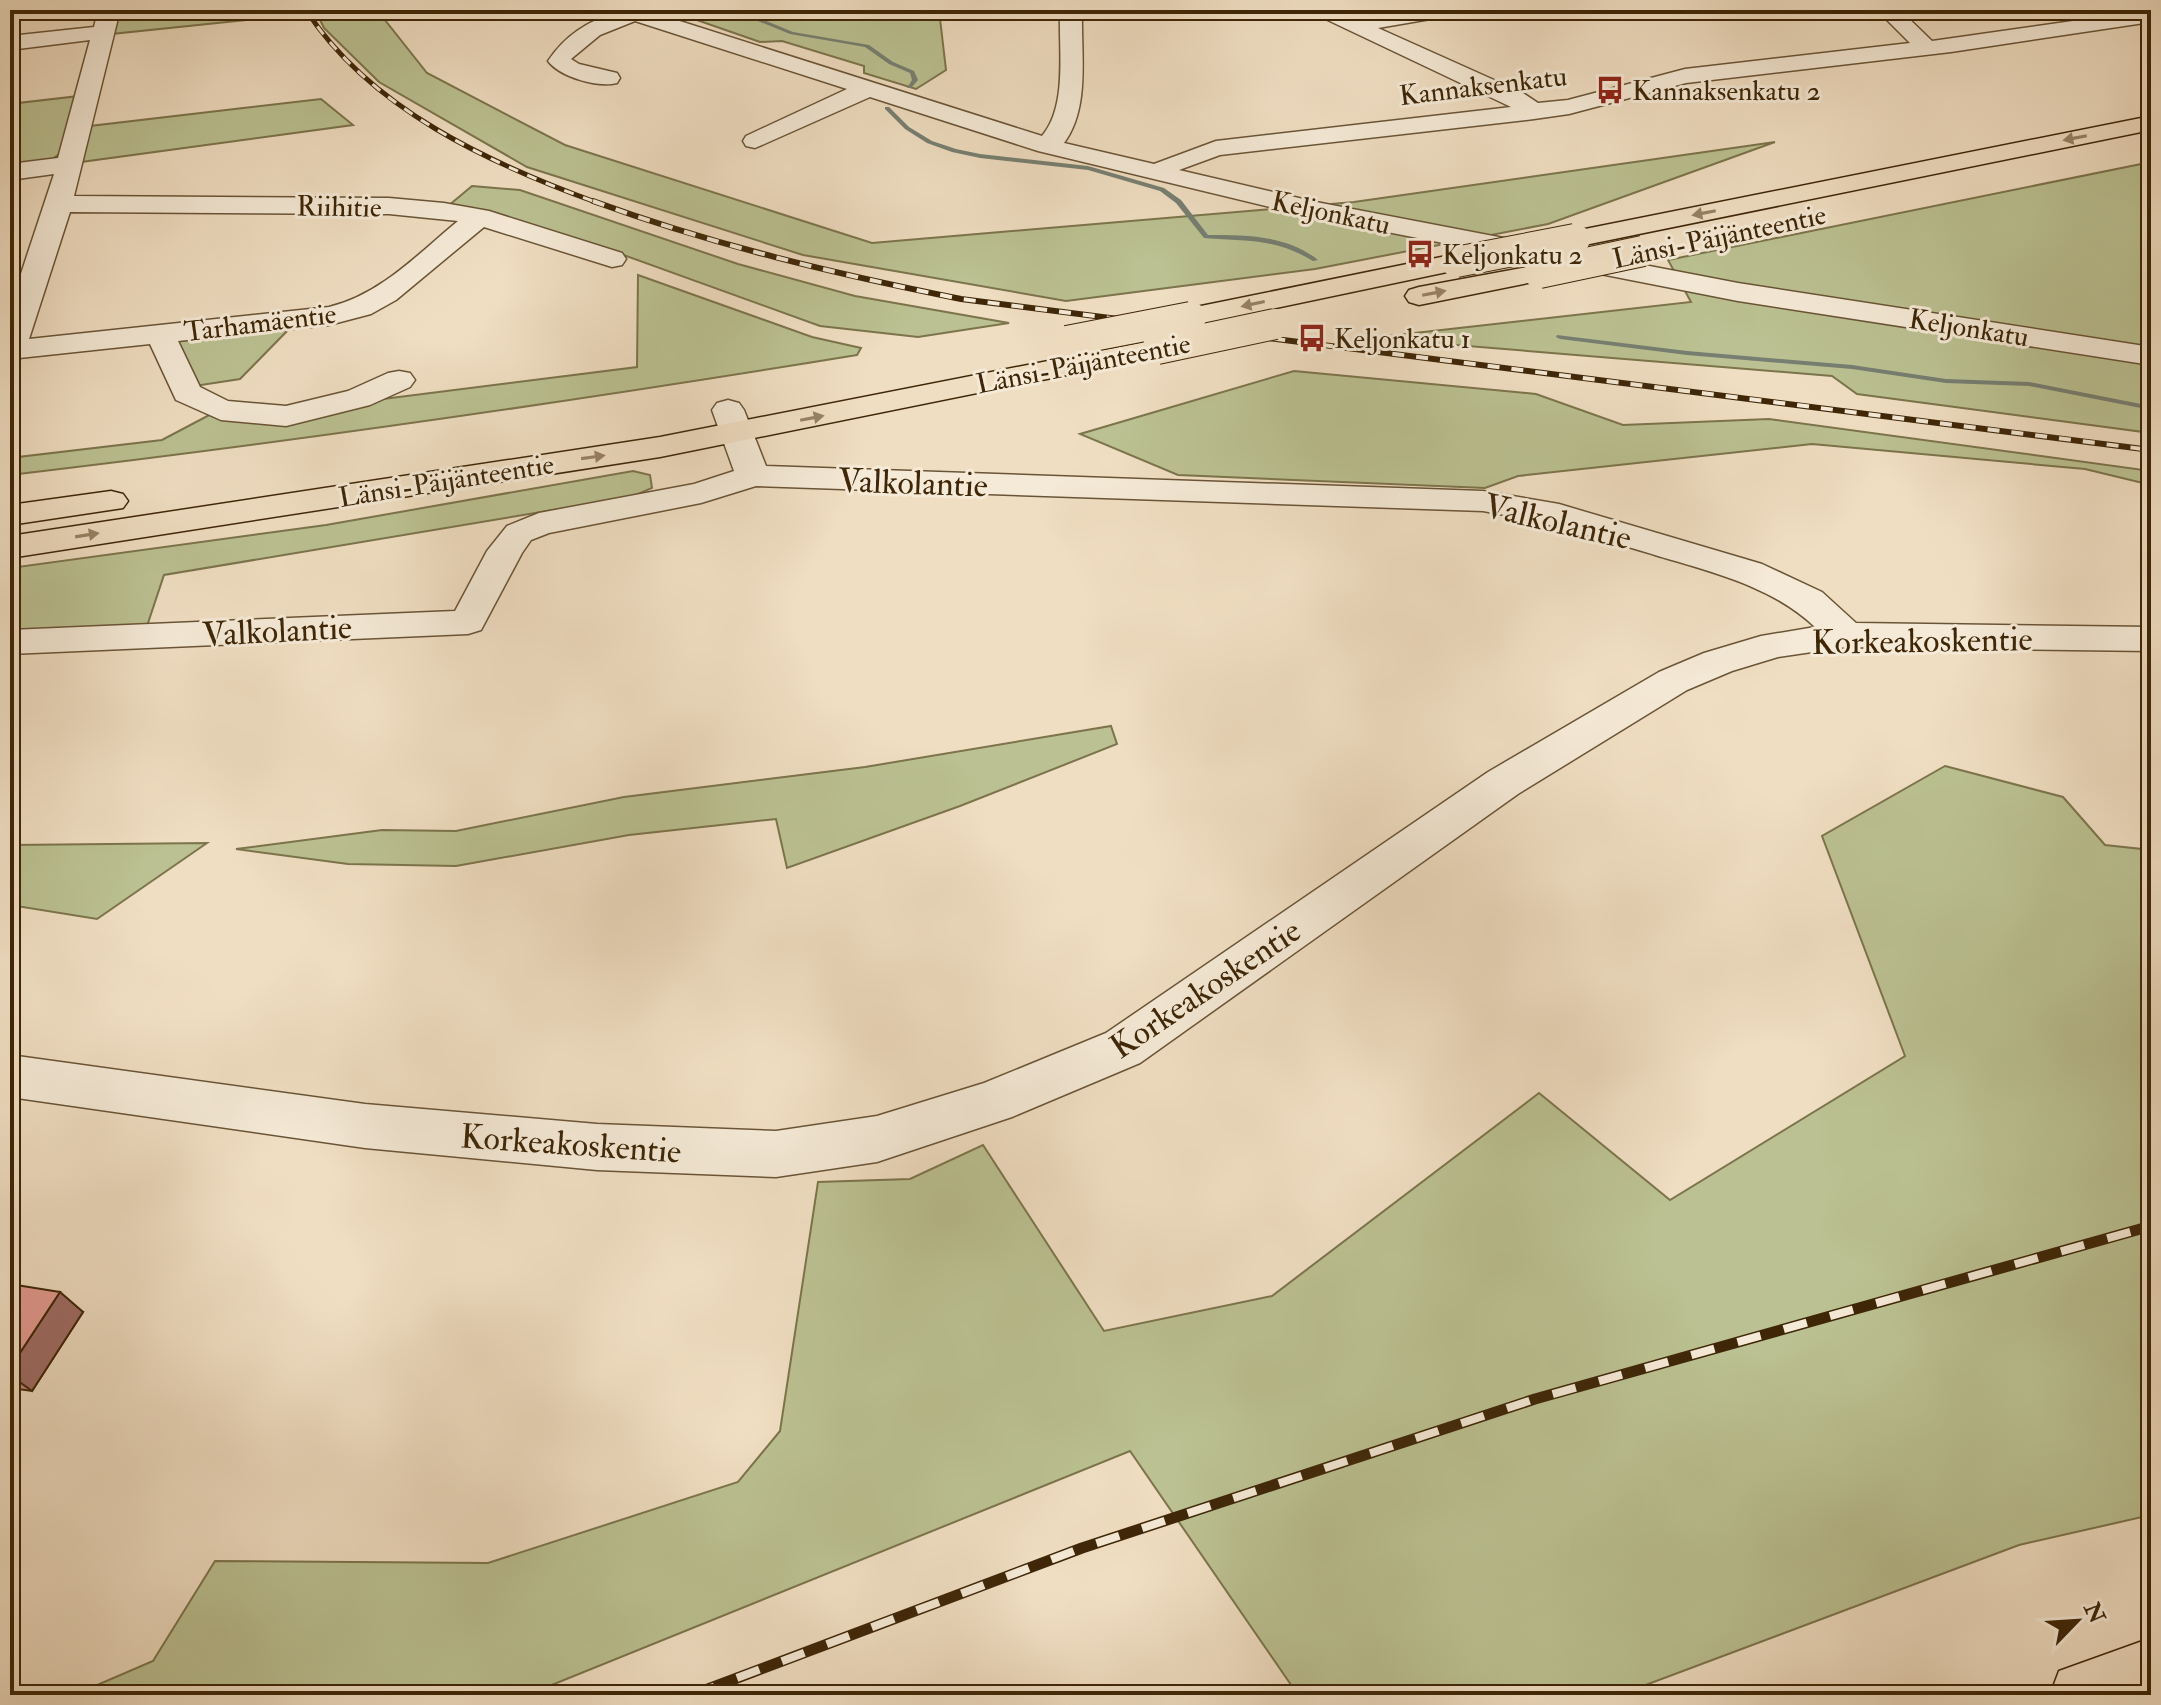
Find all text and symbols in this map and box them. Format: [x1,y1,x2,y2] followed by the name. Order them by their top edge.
[1397,59,1569,114] street label: Kannaksenkatu
[1632,74,1821,109] place label: Kannaksenkatu 2
[1595,75,1625,105] bus stop icon: Kannaksenkatu 2
[2062,132,2087,145] one-way arrow
[1268,184,1393,243] street label: Keljonkatu
[296,189,382,226] street label: Riihitie
[1609,198,1830,277] street label: Länsi-Päijänteentie
[1691,207,1716,219] one-way arrow
[1442,238,1583,273] place label: Keljonkatu 2
[1405,239,1435,269] bus stop icon: Keljonkatu 2
[1422,286,1447,299] one-way arrow
[182,297,339,350] street label: Tarhamäentie
[1240,298,1265,311] one-way arrow
[1906,302,2031,355] street label: Keljonkatu
[1334,322,1471,357] place label: Keljonkatu 1
[1297,323,1327,353] bus stop icon: Keljonkatu 1
[973,326,1194,402] street label: Länsi-Päijänteentie
[800,411,825,424] one-way arrow
[336,447,557,516] street label: Länsi-Päijänteentie
[581,450,606,463] one-way arrow
[837,459,989,508] street label: Valkolantie
[1480,485,1636,560] street label: Valkolantie
[75,528,100,541] one-way arrow
[201,606,353,657] street label: Valkolantie
[1811,618,2033,665] street label: Korkeakoskentie
[1102,910,1310,1069] street label: Korkeakoskentie
[459,1115,683,1174] street label: Korkeakoskentie
[2037,1581,2117,1661] north arrow
[2077,1597,2111,1628] text: N

